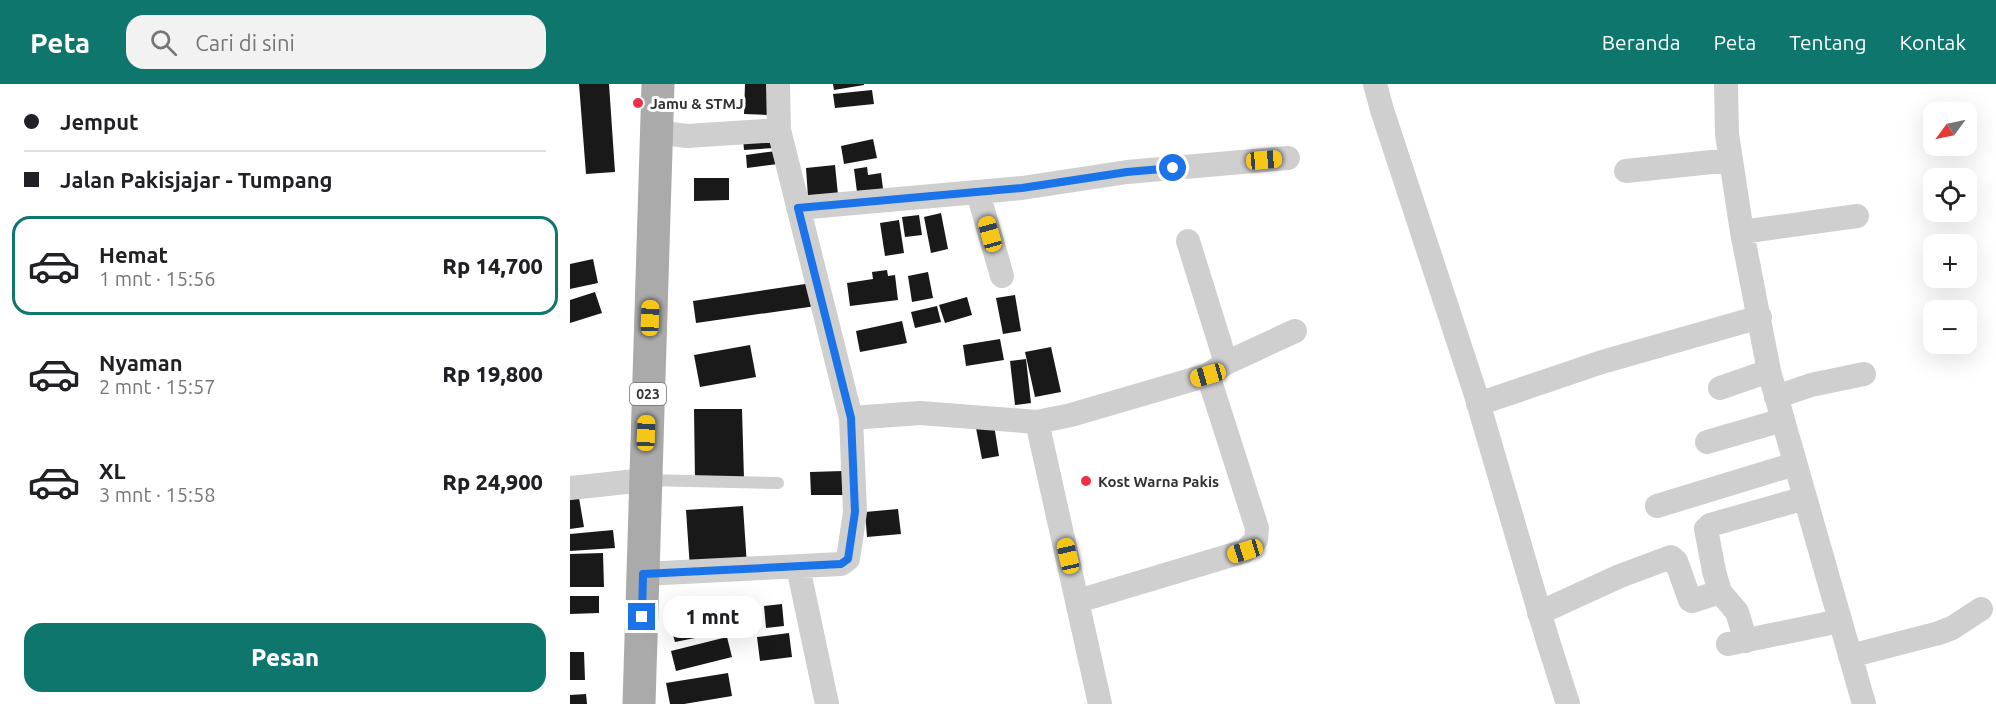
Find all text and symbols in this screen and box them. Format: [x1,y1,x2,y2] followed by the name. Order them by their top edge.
[126,15,546,69] search box
[147,26,180,59] icon: search
[30,27,90,58] text: Peta
[195,30,295,55] text: Cari di sini
[1602,30,1681,54] text: Beranda
[1714,30,1756,54] text: Peta
[1789,30,1867,54] text: Tentang
[1900,30,1966,54] text: Kontak
[650,95,744,112] place label: Jamu & STMJ
[631,96,645,110] marker: Jamu & STMJ
[1923,102,1977,156] north arrow
[1923,102,1977,354] map controls
[60,109,139,134] text: Jemput
[1245,149,1283,171] car
[1159,154,1186,181] route start
[60,167,333,192] text: Jalan Pakisjajar - Tumpang
[1923,168,1977,222] button: locate
[976,214,1004,254] car
[1923,234,1977,288] button: +
[27,239,81,293] icon: car
[99,242,168,267] text: Hemat
[442,253,543,278] text: Rp 14,700
[99,267,216,290] text: 1 mnt · 15:56
[640,300,660,336] car
[1923,300,1977,354] button: −
[27,347,81,401] icon: car
[99,350,183,375] text: Nyaman
[442,361,543,386] text: Rp 19,800
[1188,361,1228,389] car
[99,375,216,398] text: 2 mnt · 15:57
[630,383,666,405] road number: 023
[636,415,656,451] car
[27,455,81,509] icon: car
[99,458,126,483] text: XL
[442,469,543,494] text: Rp 24,900
[1098,473,1219,490] place label: Kost Warna Pakis
[1079,474,1093,488] marker: Kost Warna Pakis
[99,483,216,506] text: 3 mnt · 15:58
[1055,536,1081,576] car
[1225,537,1265,565] car
[663,596,762,638] callout: 1 mnt
[628,603,655,630] route end
[686,605,739,628] text: 1 mnt
[24,623,546,692] button: Pesan

